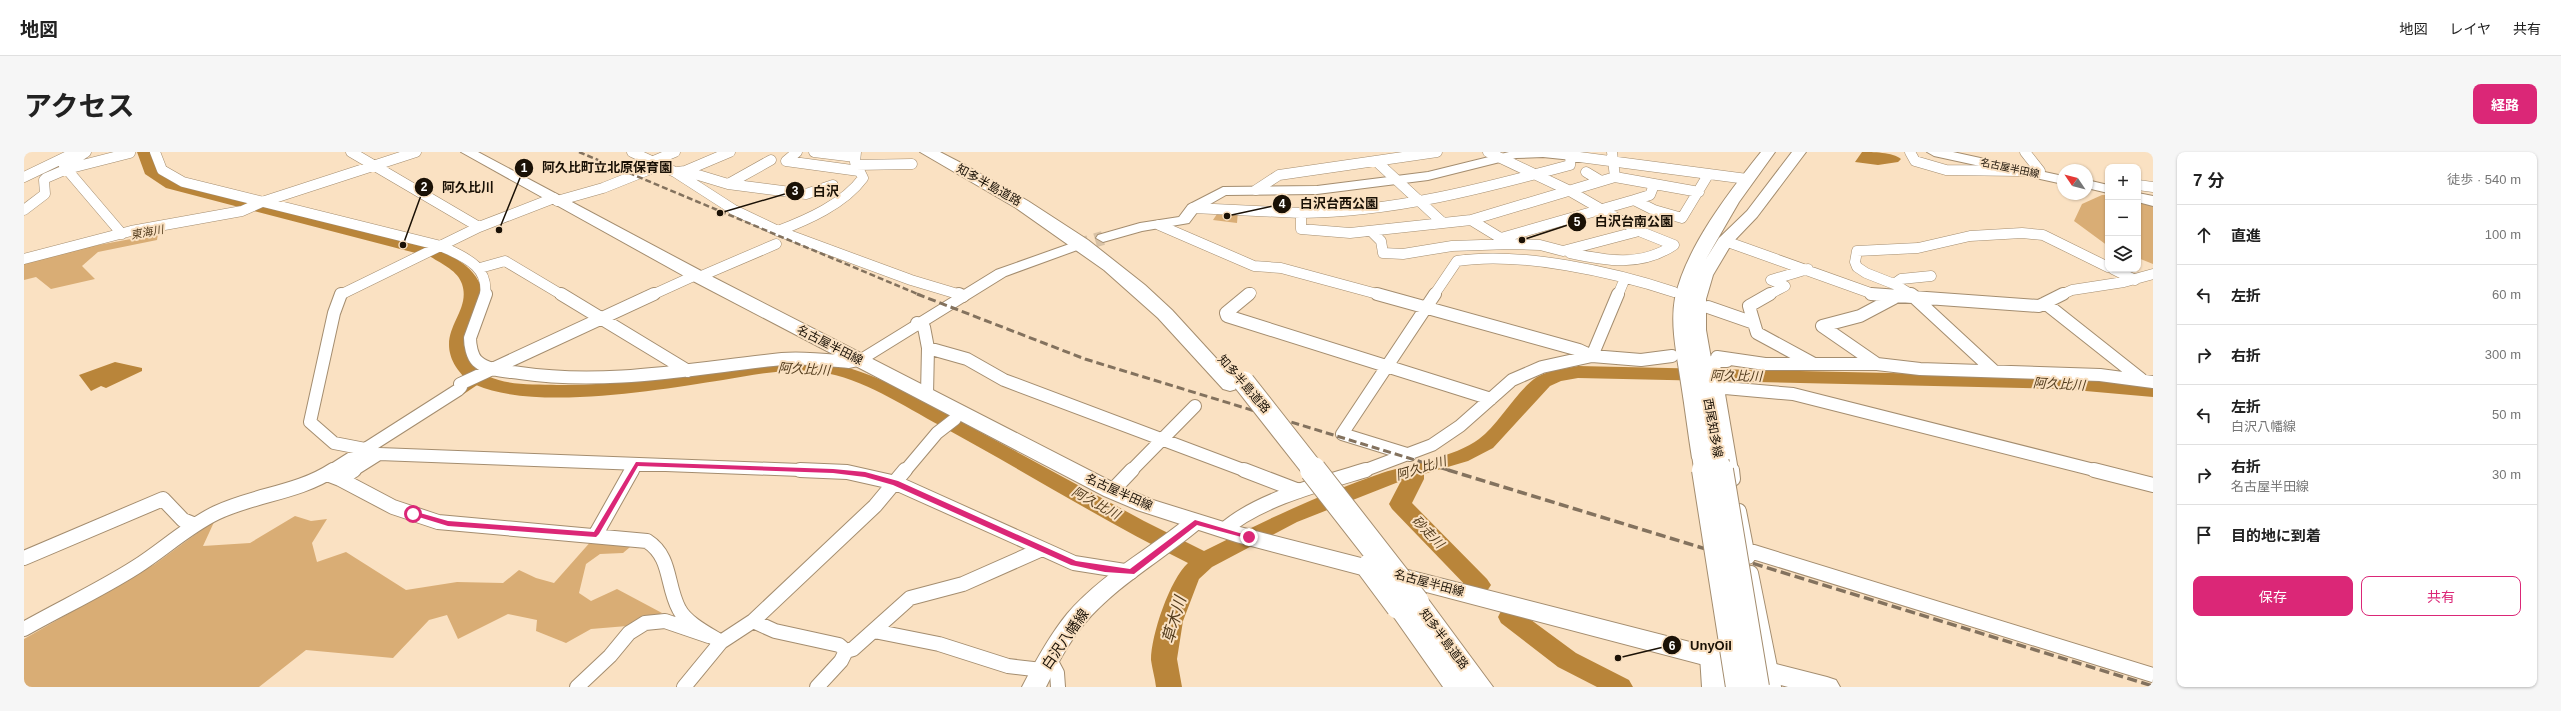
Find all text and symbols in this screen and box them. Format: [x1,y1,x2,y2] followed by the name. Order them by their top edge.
[20,19,58,40] text: 地図
[2399,21,2427,37] text: 地図
[2449,21,2491,37] text: レイヤ
[2513,21,2541,37] text: 共有
[2473,84,2537,124] button: 経路
[24,91,135,122] text: アクセス
[514,155,680,180] callout: 阿久比町立北原保育園
[1980,156,2040,180] street label: 名古屋半田線
[542,160,672,175] text: 阿久比町立北原保育園
[521,161,528,175] text: 1
[954,161,1024,209] street label: 知多半島道路
[2057,164,2093,200] north arrow
[2105,164,2141,272] map controls
[2105,164,2141,200] button: +
[2193,171,2224,190] text: 7 分
[2447,172,2521,187] text: 徒歩 · 540 m
[414,174,502,199] callout: 阿久比川
[785,178,847,203] callout: 白沢
[421,180,428,194] text: 2
[442,180,494,195] text: 阿久比川
[792,184,799,198] text: 3
[813,184,839,199] text: 白沢
[1272,191,1386,216] callout: 白沢台西公園
[1300,196,1378,211] text: 白沢台西公園
[1279,197,1286,211] text: 4
[2105,200,2141,236] button: −
[1567,209,1681,234] callout: 白沢台南公園
[1595,214,1673,229] text: 白沢台南公園
[1574,215,1581,229] text: 5
[130,223,165,241] water label: 東海川
[2193,224,2215,246] icon: ahead
[2231,227,2261,244] text: 直進
[2485,227,2521,242] text: 100 m
[2105,236,2141,272] button: layers
[2193,284,2215,306] icon: left
[2231,287,2261,304] text: 左折
[2492,287,2521,302] text: 60 m
[795,322,865,368] street label: 名古屋半田線
[2193,344,2215,366] icon: right
[2231,347,2261,364] text: 右折
[2485,347,2521,362] text: 300 m
[1215,352,1273,416] street label: 知多半島道路
[778,360,832,378] water label: 阿久比川
[1710,368,1764,384] water label: 阿久比川
[2033,375,2087,393] water label: 阿久比川
[1701,397,1725,459] street label: 西尾知多線
[2231,398,2261,415] text: 左折
[2193,404,2215,426] icon: left
[2492,407,2521,422] text: 50 m
[2231,419,2296,434] text: 白沢八幡線
[1394,453,1450,483] water label: 阿久比川
[2231,458,2261,475] text: 右折
[2193,464,2215,486] icon: right
[2492,467,2521,482] text: 30 m
[1083,471,1155,513] street label: 名古屋半田線
[2231,479,2309,494] text: 名古屋半田線
[1070,484,1124,523] water label: 阿久比川
[404,505,422,523] route start
[1409,513,1448,553] water label: 砂走川
[2193,524,2215,546] icon: arrive
[2231,527,2321,544] text: 目的地に到着
[1240,528,1258,546] route end
[1392,567,1466,599] street label: 名古屋半田線
[2193,576,2353,616] button: 保存
[2361,576,2521,616] button: 共有
[1159,593,1189,645] water label: 草木川
[1038,606,1092,672] street label: 白沢八幡線
[1417,606,1471,672] street label: 知多半島道路
[1662,633,1740,658] callout: UnyOil
[1690,638,1732,653] text: UnyOil
[1669,639,1676,653] text: 6

